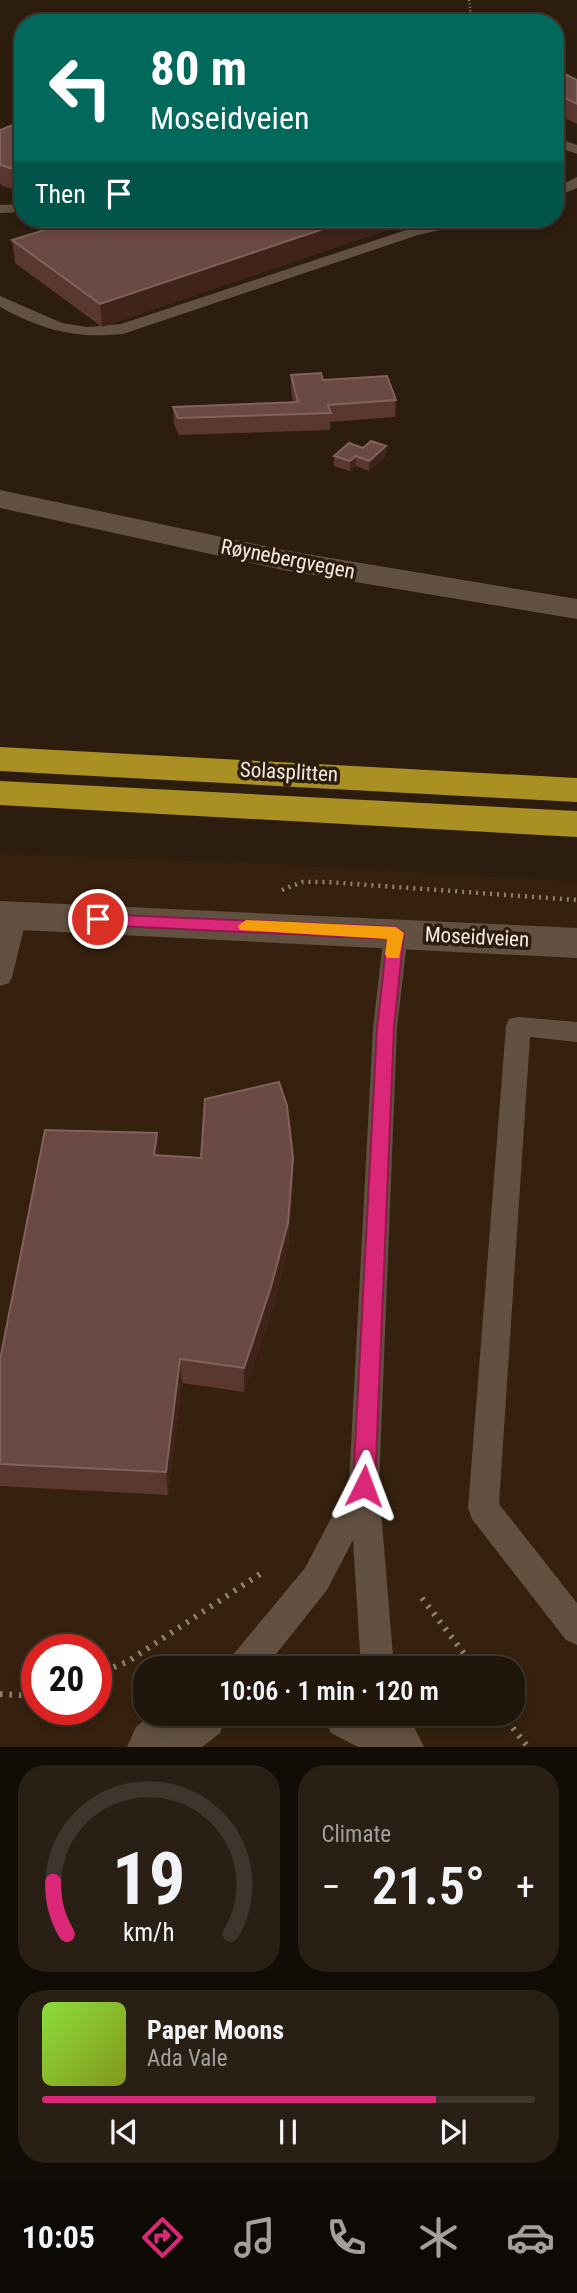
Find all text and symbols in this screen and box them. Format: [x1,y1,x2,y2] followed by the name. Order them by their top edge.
[150,40,247,97] text: 80 m
[35,42,126,133] icon: left
[150,99,309,137] text: Moseidveien
[100,175,138,213] icon: arrive
[35,179,86,209] text: Then
[219,534,357,584] street label: Røynebergvegen
[239,757,339,787] street label: Solasplitten
[68,889,128,949] pin
[79,900,117,938] icon: arrive
[424,922,530,952] street label: Moseidveien
[327,1449,401,1523] position arrow
[21,1634,112,1725] speed limit sign: 20
[219,1676,439,1706] text: 10:06 · 1 min · 120 m
[322,1821,391,1848] text: Climate
[112,1837,186,1923] text: 19
[372,1856,485,1917] text: 21.5°
[322,1865,341,1909] text: −
[516,1865,535,1909] text: +
[123,1918,174,1947] text: km/h
[147,2015,284,2045] text: Paper Moons
[147,2045,227,2072] text: Ada Vale
[105,2113,143,2151] icon: previous
[269,2113,307,2151] icon: pause
[434,2113,472,2151] icon: next
[138,2213,187,2262] icon: directions
[230,2213,279,2262] icon: music
[322,2213,371,2262] icon: phone
[414,2213,463,2262] icon: climate
[506,2213,555,2262] icon: car
[22,2218,95,2256] text: 10:05

